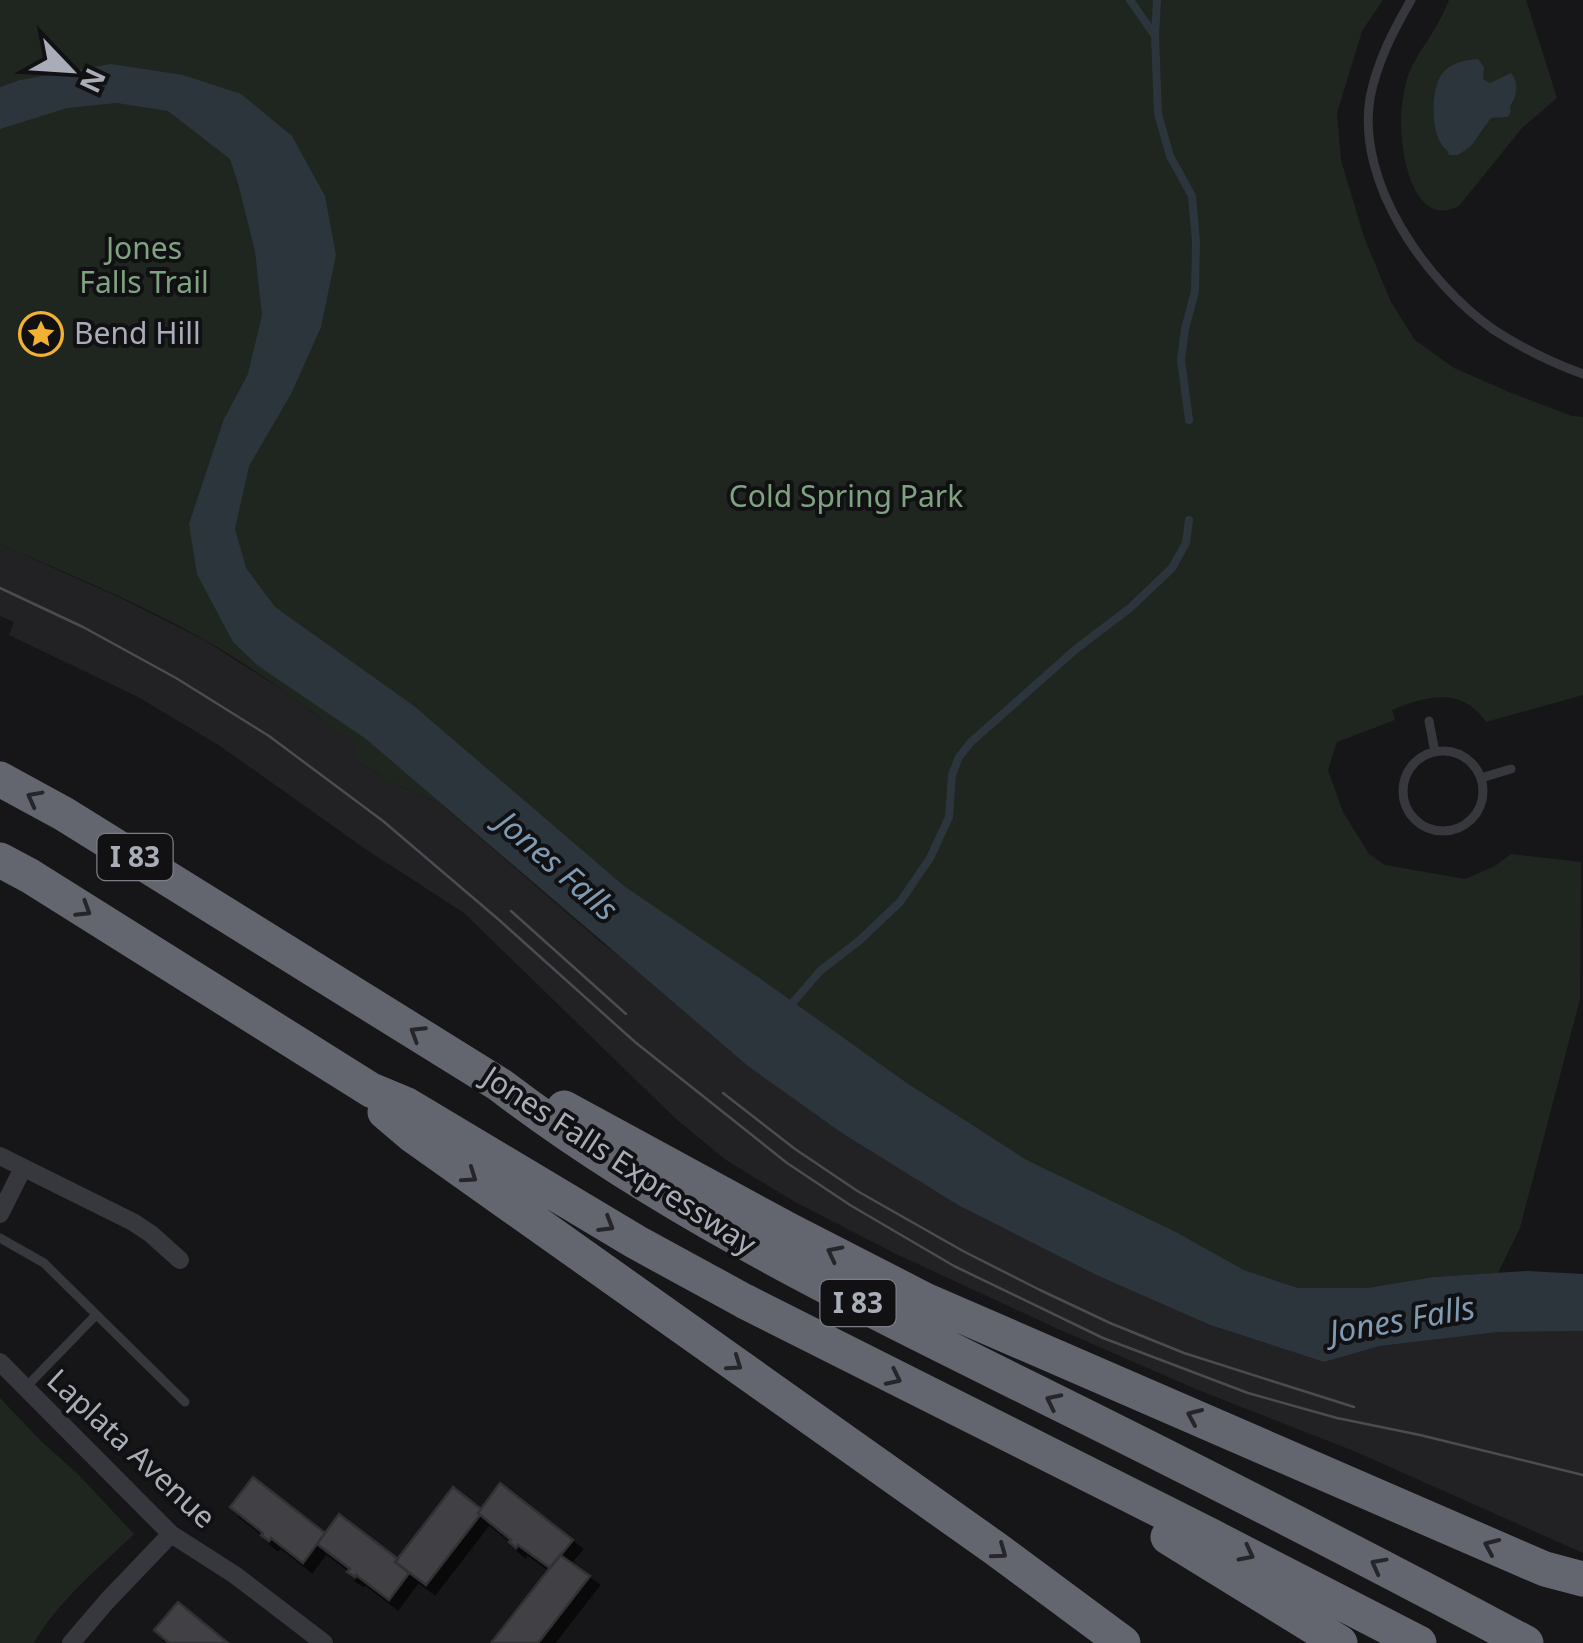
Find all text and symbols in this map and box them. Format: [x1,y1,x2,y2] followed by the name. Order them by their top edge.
[20,20,120,120] north arrow
[72,63,116,99] text: N
[79,227,209,302] park label: Jones Falls Trail
[18,311,64,357] place icon: Bend Hill
[74,312,201,353] place label: Bend Hill
[729,475,963,516] park label: Cold Spring Park
[27,790,45,810] one-way arrow
[485,797,628,929] water label: Jones Falls
[98,834,172,880] road number: I 83
[73,898,91,917] one-way arrow
[410,1026,428,1045] one-way arrow
[473,1054,765,1264] street label: Jones Falls Expressway
[459,1164,478,1182] one-way arrow
[596,1213,614,1232] one-way arrow
[826,1246,844,1266] one-way arrow
[820,1280,896,1326] road number: I 83
[1321,1285,1478,1353] water label: Jones Falls
[724,1352,743,1370] one-way arrow
[39,1359,225,1537] street label: Laplata Avenue
[883,1365,901,1385] one-way arrow
[1045,1393,1063,1413] one-way arrow
[1186,1408,1204,1428] one-way arrow
[1483,1538,1501,1558] one-way arrow
[989,1541,1007,1558] one-way arrow
[1236,1542,1254,1561] one-way arrow
[1371,1558,1389,1577] one-way arrow

